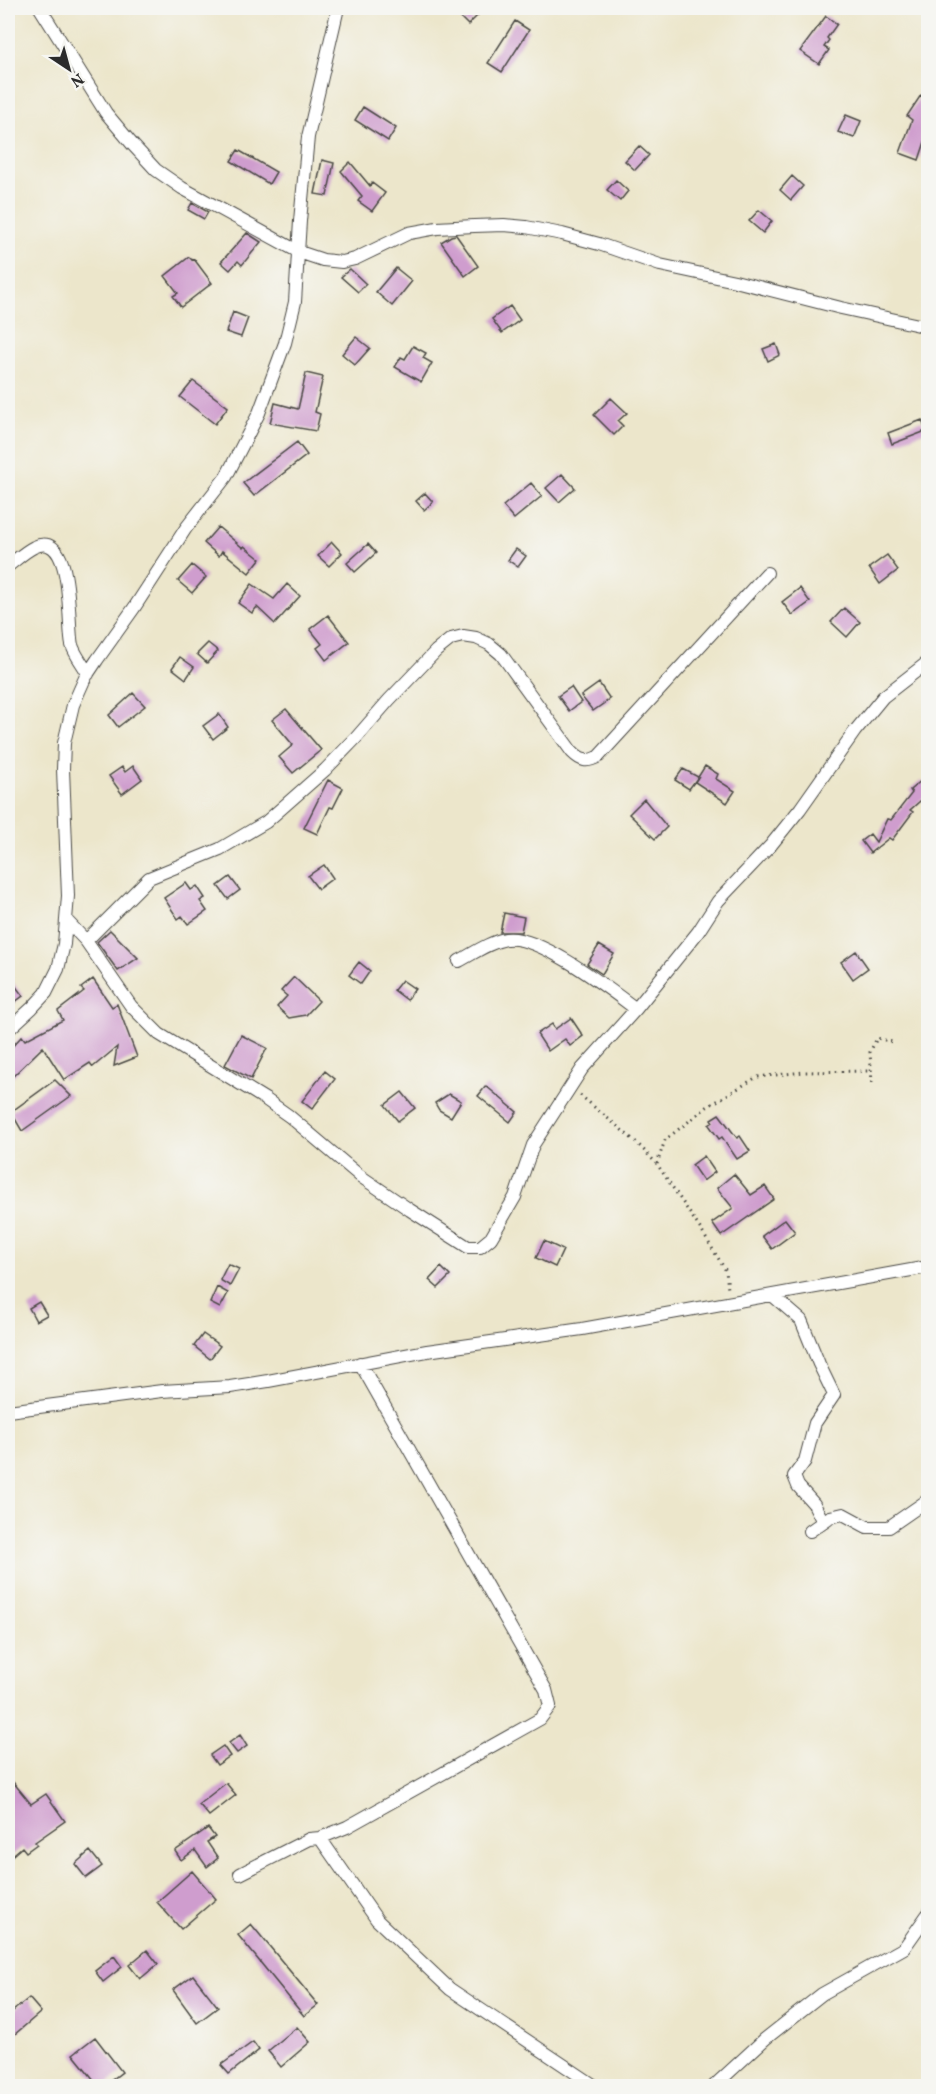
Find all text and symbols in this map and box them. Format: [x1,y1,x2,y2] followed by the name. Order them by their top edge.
[39,39,99,99] north arrow
[65,67,88,92] text: N

